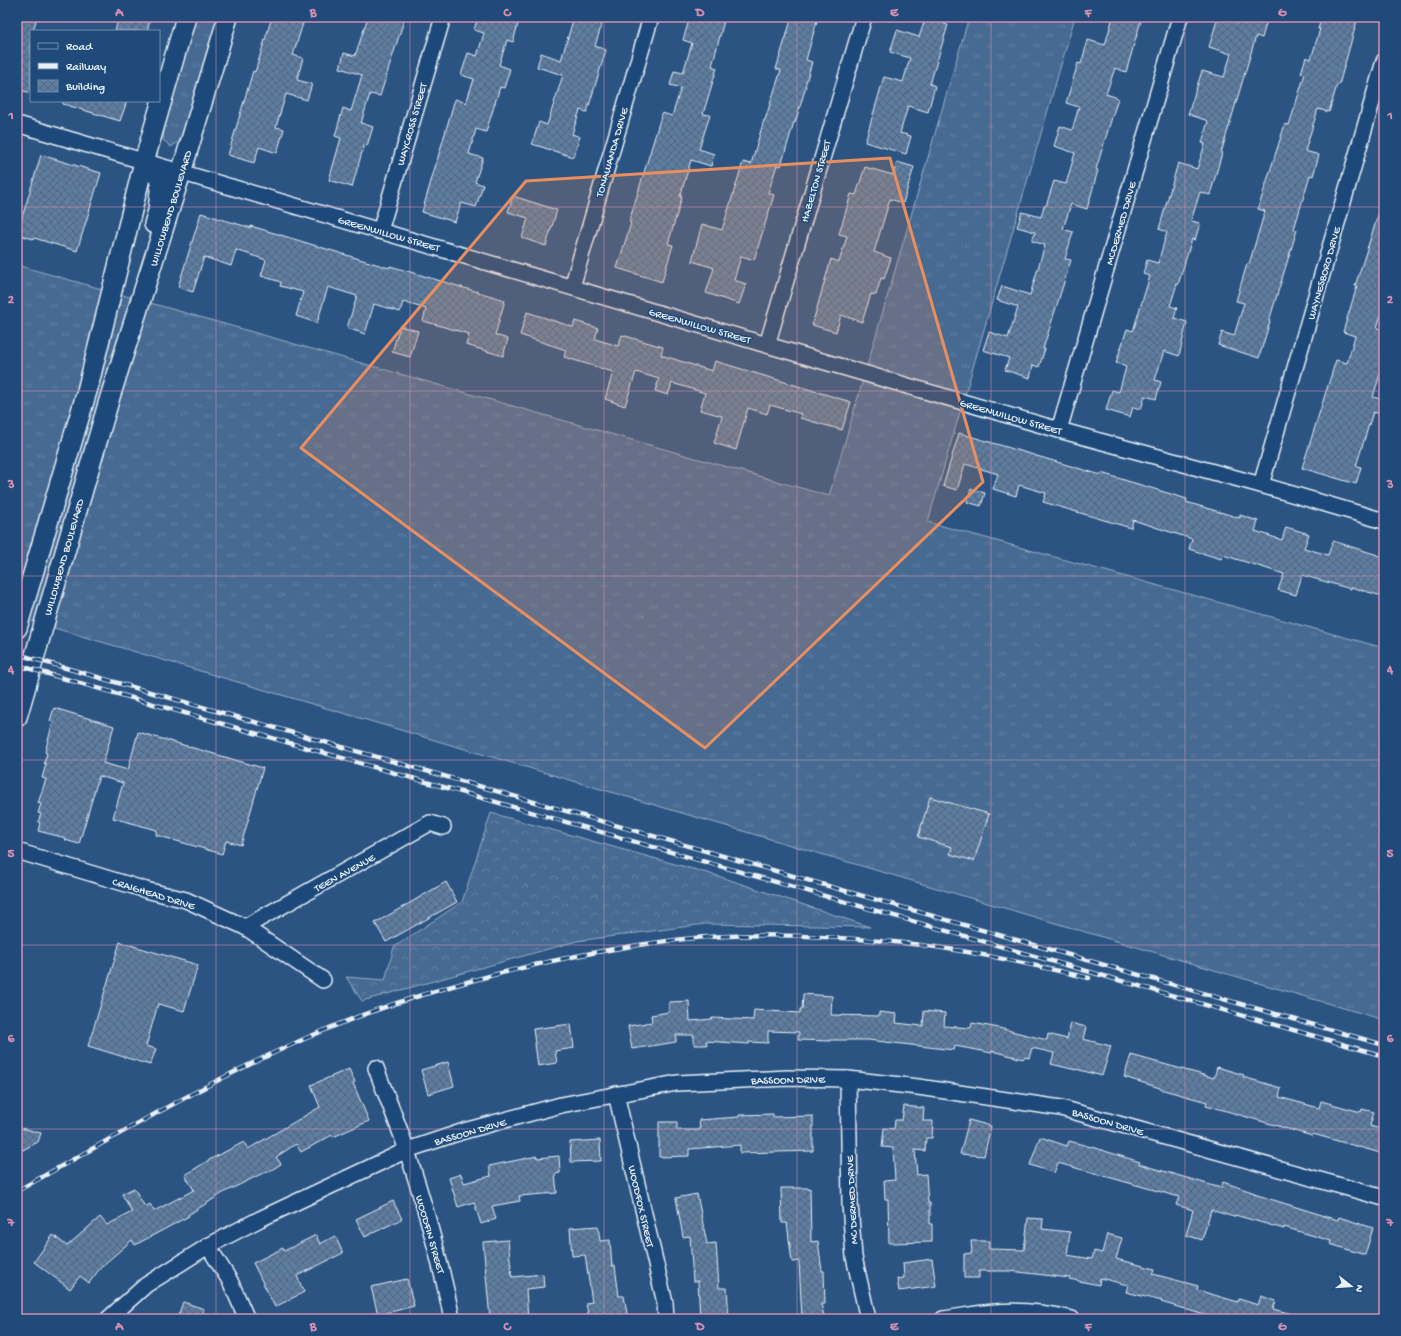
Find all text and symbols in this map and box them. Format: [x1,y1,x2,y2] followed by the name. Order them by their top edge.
[114,6,124,21] text: A
[309,6,318,21] text: B
[502,6,512,21] text: C
[695,6,705,21] text: D
[890,6,899,21] text: E
[1084,6,1093,21] text: F
[1278,6,1287,21] text: G
[30,30,160,102] legend
[66,41,93,55] text: Road
[66,61,106,75] text: Railway
[65,81,105,95] text: Building
[395,81,431,167] street label: WAYCROSS STREET
[594,105,632,200] street label: TONAWANDA DRIVE
[7,109,14,124] text: 1
[1386,109,1393,124] text: 1
[800,139,835,224] street label: HAZELTON STREET
[149,148,196,268] street label: WILLOWBEND BOULEVARD
[1104,179,1140,267] street label: MCDERMED DRIVE
[336,215,441,255] street label: GREENWILLOW STREET
[1306,225,1344,321] street label: WAYNESBORO DRIVE
[8,293,15,308] text: 2
[1387,293,1394,308] text: 2
[647,307,752,347] street label: GREENWILLOW STREET
[958,398,1063,438] street label: GREENWILLOW STREET
[7,478,15,493] text: 3
[1386,478,1394,493] text: 3
[43,497,88,617] street label: WILLOWBEND BOULEVARD
[7,663,15,678] text: 4
[1386,663,1394,678] text: 4
[8,847,15,862] text: 5
[1387,847,1394,862] text: 5
[312,852,378,896] street label: TEEN AVENUE
[111,877,197,914] street label: CRAIGHEAD DRIVE
[8,1032,15,1047] text: 6
[1387,1032,1394,1047] text: 6
[750,1074,826,1088] street label: BASSOON DRIVE
[1069,1107,1146,1139] street label: BASSOON DRIVE
[432,1117,509,1149] street label: BASSOON DRIVE
[845,1154,861,1245] street label: MC DERMED DRIVE
[625,1164,655,1249] street label: WOODFOX STREET
[412,1194,446,1276] street label: WOODFIN STREET
[7,1216,16,1231] text: 7
[1386,1216,1395,1231] text: 7
[1331,1266,1371,1306] north arrow
[1352,1283,1365,1294] text: N
[114,1320,124,1335] text: A
[309,1320,318,1335] text: B
[502,1320,512,1335] text: C
[695,1320,705,1335] text: D
[890,1320,899,1335] text: E
[1084,1320,1093,1335] text: F
[1278,1320,1287,1335] text: G

